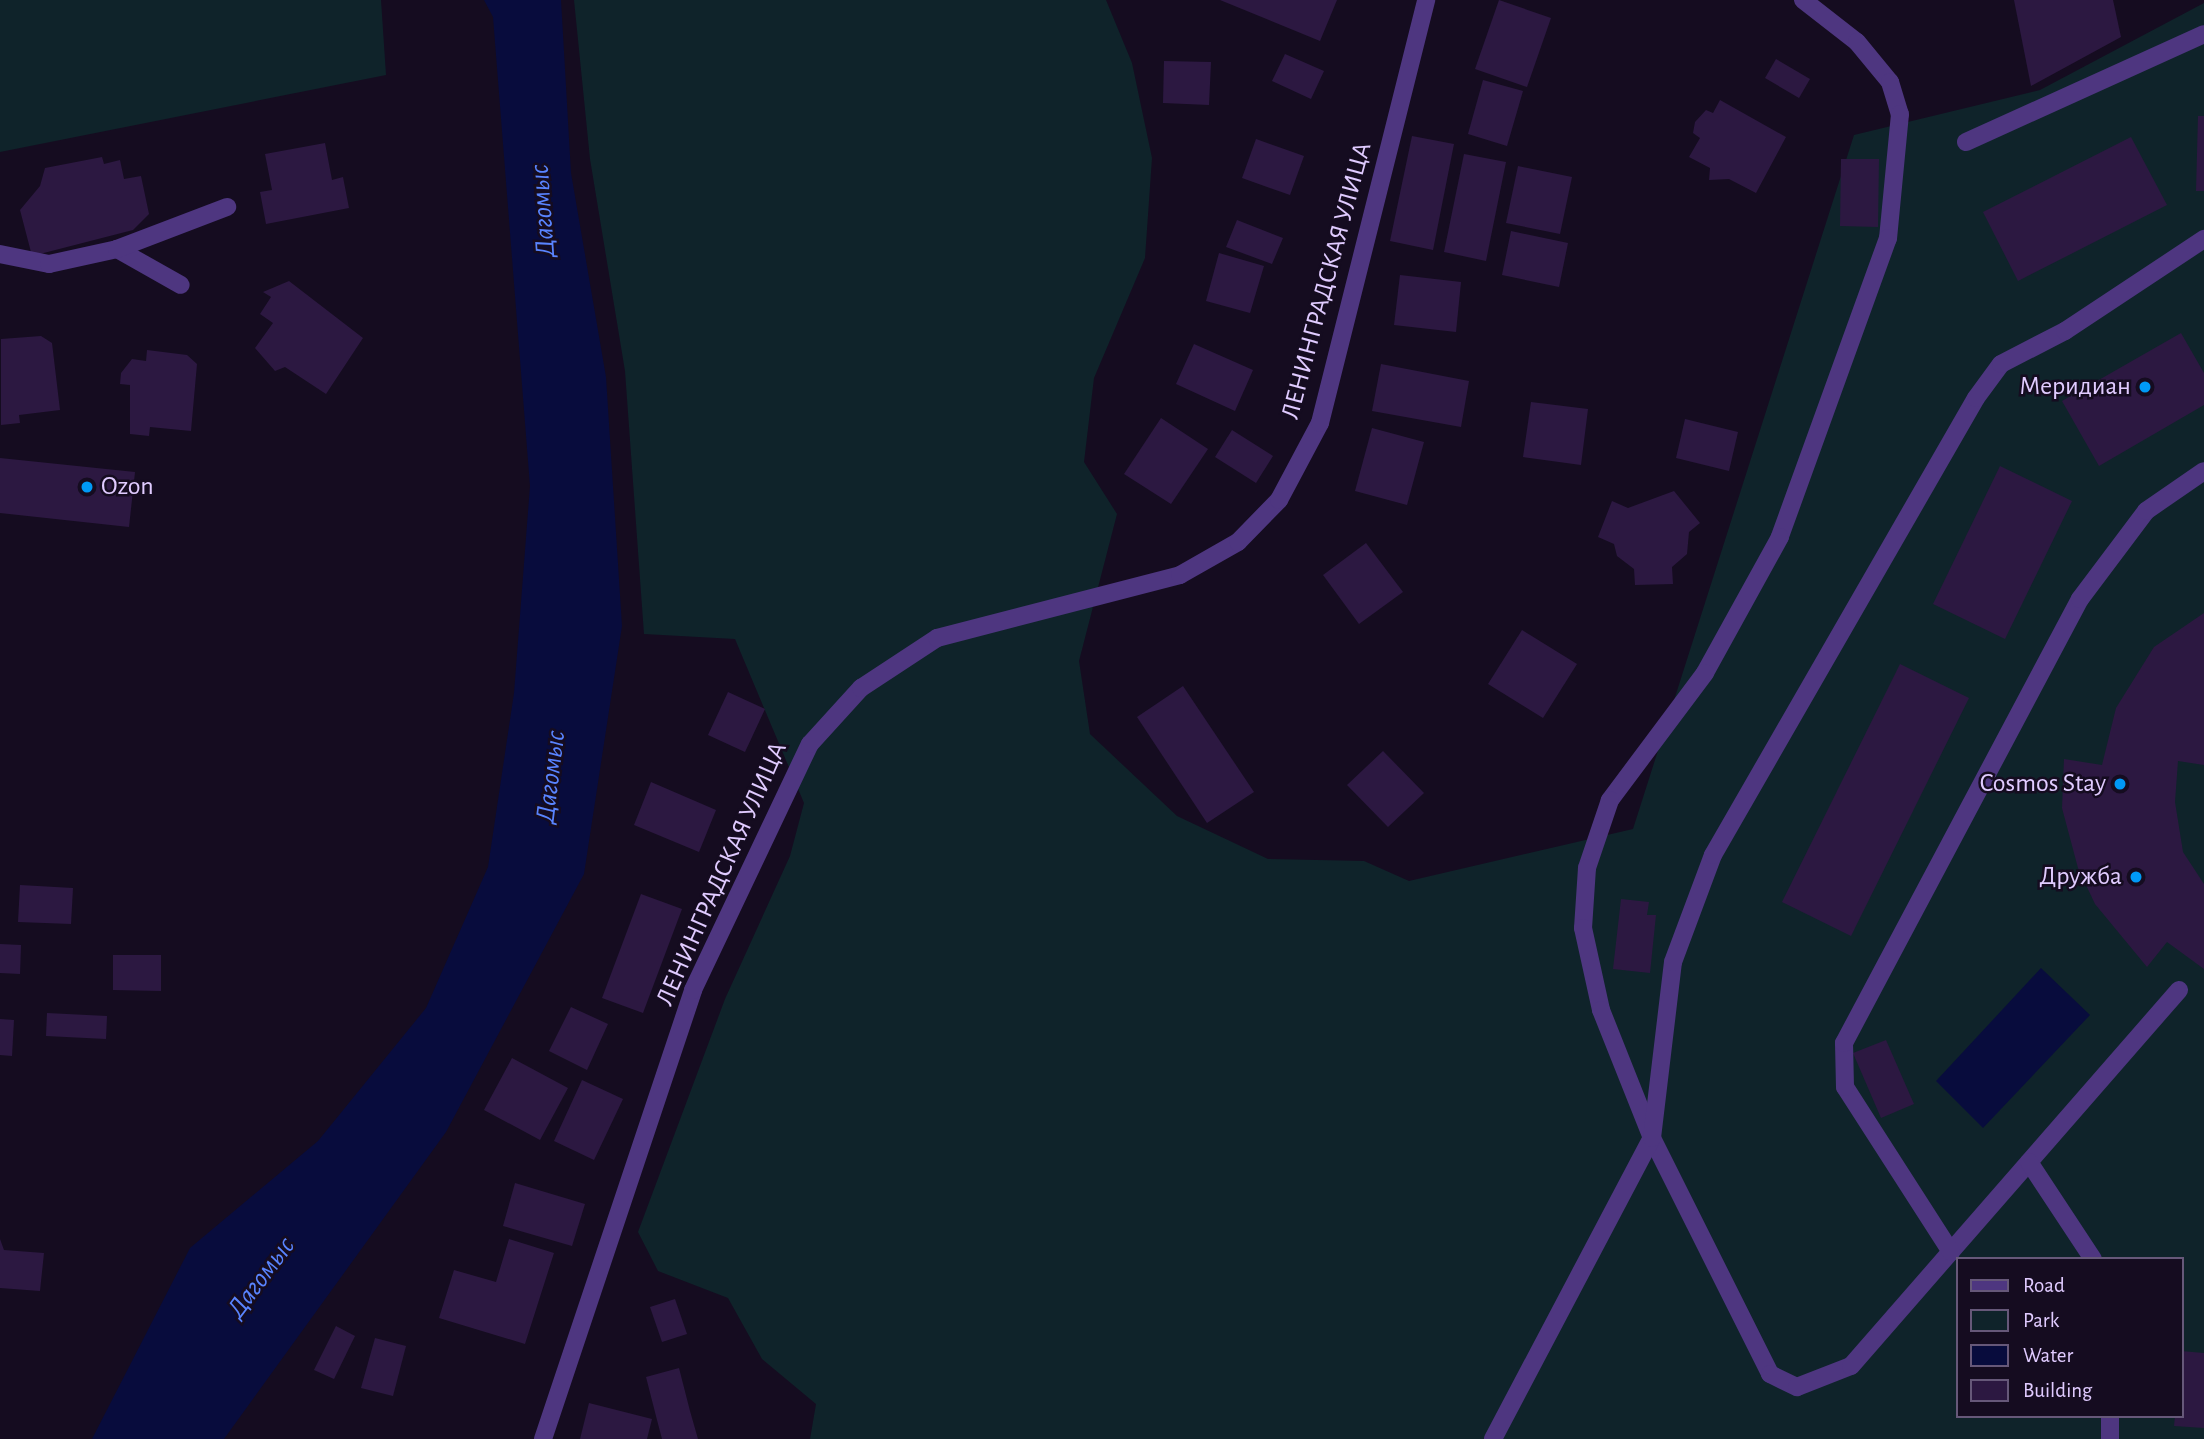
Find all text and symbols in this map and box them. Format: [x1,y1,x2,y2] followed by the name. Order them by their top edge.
[1275,139,1379,423] street label: ЛЕНИНГРАДСКАЯ УЛИЦА
[523,163,563,259] water label: Дагомыс
[2019,371,2131,403] place label: Меридиан
[2137,379,2153,395] marker: Меридиан
[101,471,154,503] place label: Ozon
[79,479,95,495] marker: Ozon
[529,729,573,825] water label: Дагомыс
[650,737,794,1011] street label: ЛЕНИНГРАДСКАЯ УЛИЦА
[1980,768,2106,800] place label: Cosmos Stay
[2112,776,2128,792] marker: Cosmos Stay
[2040,861,2122,893] place label: Дружба
[2128,869,2144,885] marker: Дружба
[219,1231,303,1325] water label: Дагомыс
[1955,1257,2183,1418] legend
[2023,1275,2065,1296] text: Road
[2023,1310,2059,1331] text: Park
[2023,1345,2073,1366] text: Water
[2023,1380,2092,1401] text: Building

